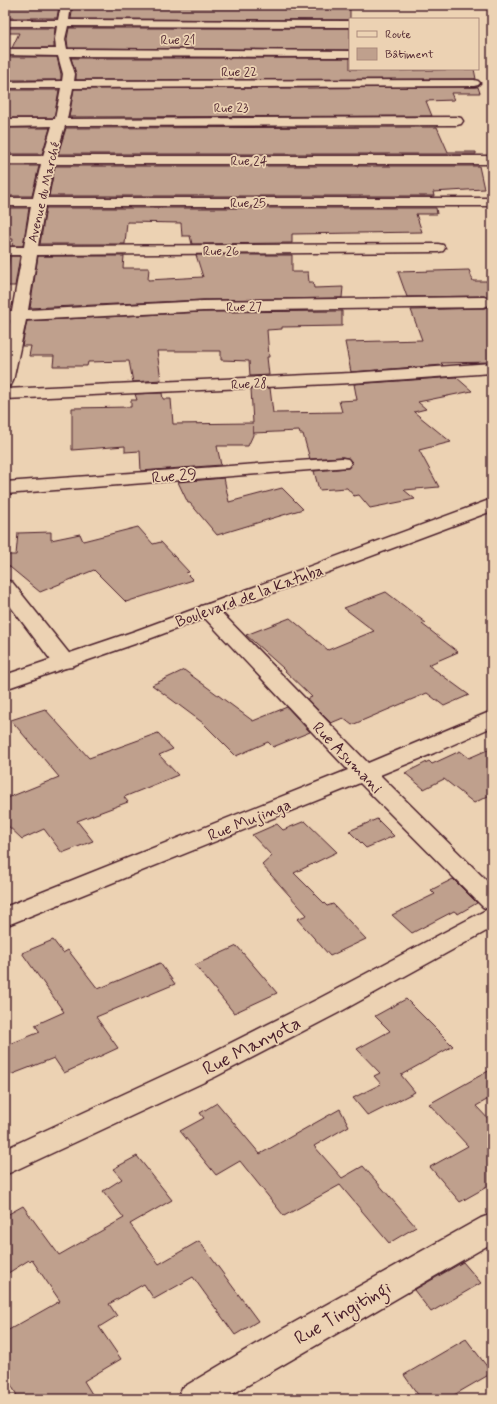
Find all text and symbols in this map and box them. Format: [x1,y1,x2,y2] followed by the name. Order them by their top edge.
[349,18,479,70] legend
[385,27,411,43] text: Route
[161,32,195,49] street label: Rue 21
[385,47,434,63] text: Bâtiment
[221,64,257,81] street label: Rue 22
[214,100,249,117] street label: Rue 23
[25,140,64,244] street label: Avenue du Marché
[230,153,268,170] street label: Rue 24
[230,195,266,212] street label: Rue 25
[203,243,239,260] street label: Rue 26
[226,299,262,316] street label: Rue 27
[231,375,268,394] street label: Rue 28
[151,464,198,489] street label: Rue 29
[173,560,326,633] street label: Boulevard de la Katuba
[307,718,387,799] street label: Rue Asumani
[205,794,294,847] street label: Rue Mujinga
[198,1011,305,1082] street label: Rue Manyota
[290,1275,397,1354] street label: Rue Tingitingi

